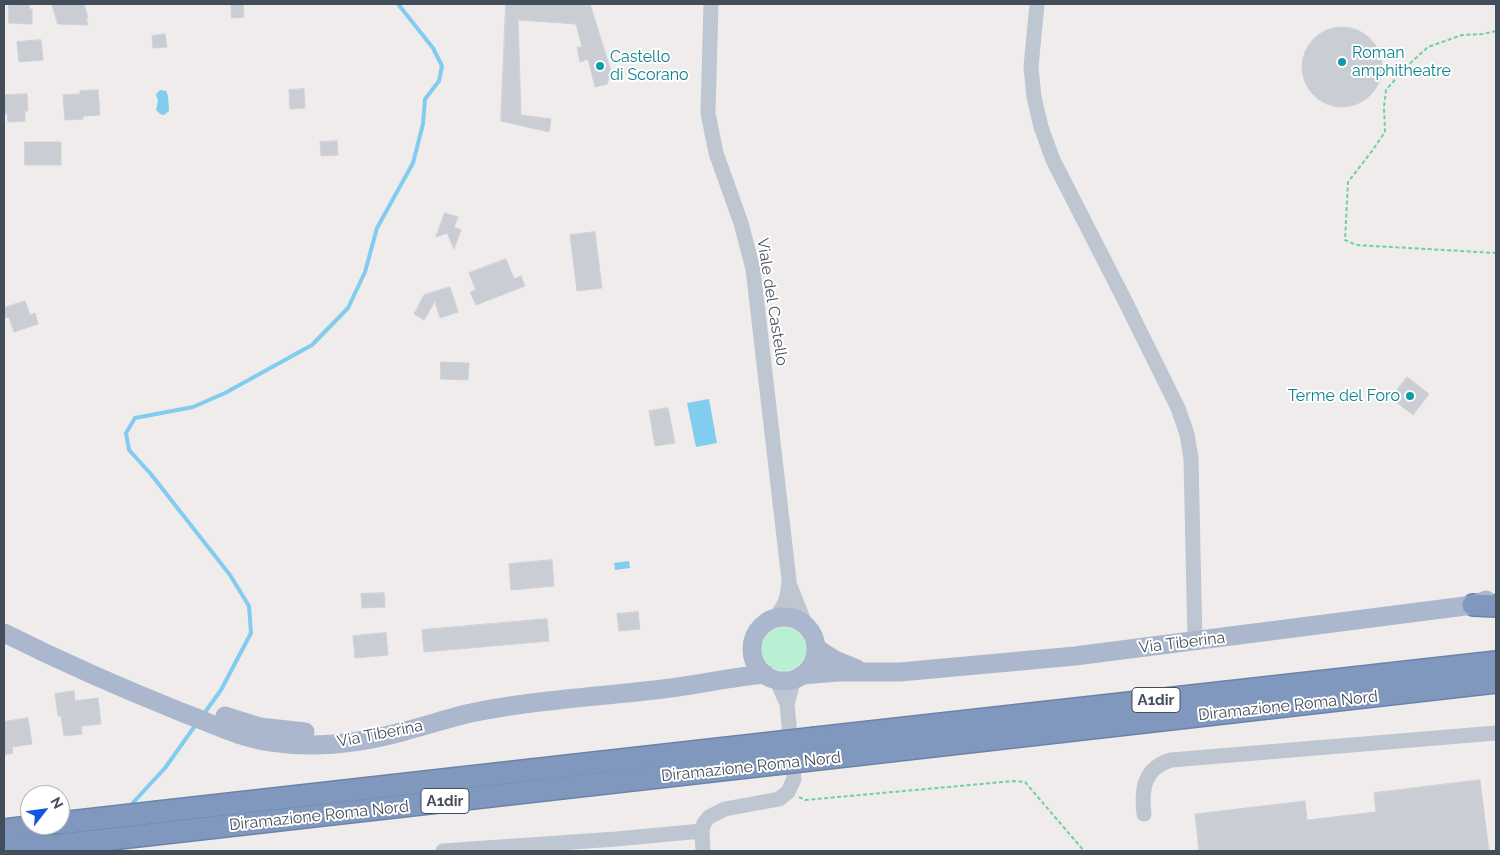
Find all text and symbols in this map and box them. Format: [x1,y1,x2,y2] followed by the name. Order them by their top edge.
[1352,43,1451,81] place label: Roman amphitheatre
[610,47,689,85] place label: Castello di Scorano
[1336,56,1348,68] marker: Roman amphitheatre
[594,60,606,72] marker: Castello di Scorano
[752,237,792,367] street label: Viale del Castello
[1288,386,1400,406] place label: Terme del Foro
[1404,390,1416,402] marker: Terme del Foro
[1138,628,1226,658] street label: Via Tiberina
[1197,687,1379,725] street label: Diramazione Roma Nord
[1132,688,1180,712] road number: A1dir
[336,716,424,752] street label: Via Tiberina
[660,748,842,786] street label: Diramazione Roma Nord
[20,785,70,835] north arrow
[421,788,469,814] road number: A1dir
[48,794,67,812] text: N
[228,797,410,835] street label: Diramazione Roma Nord

